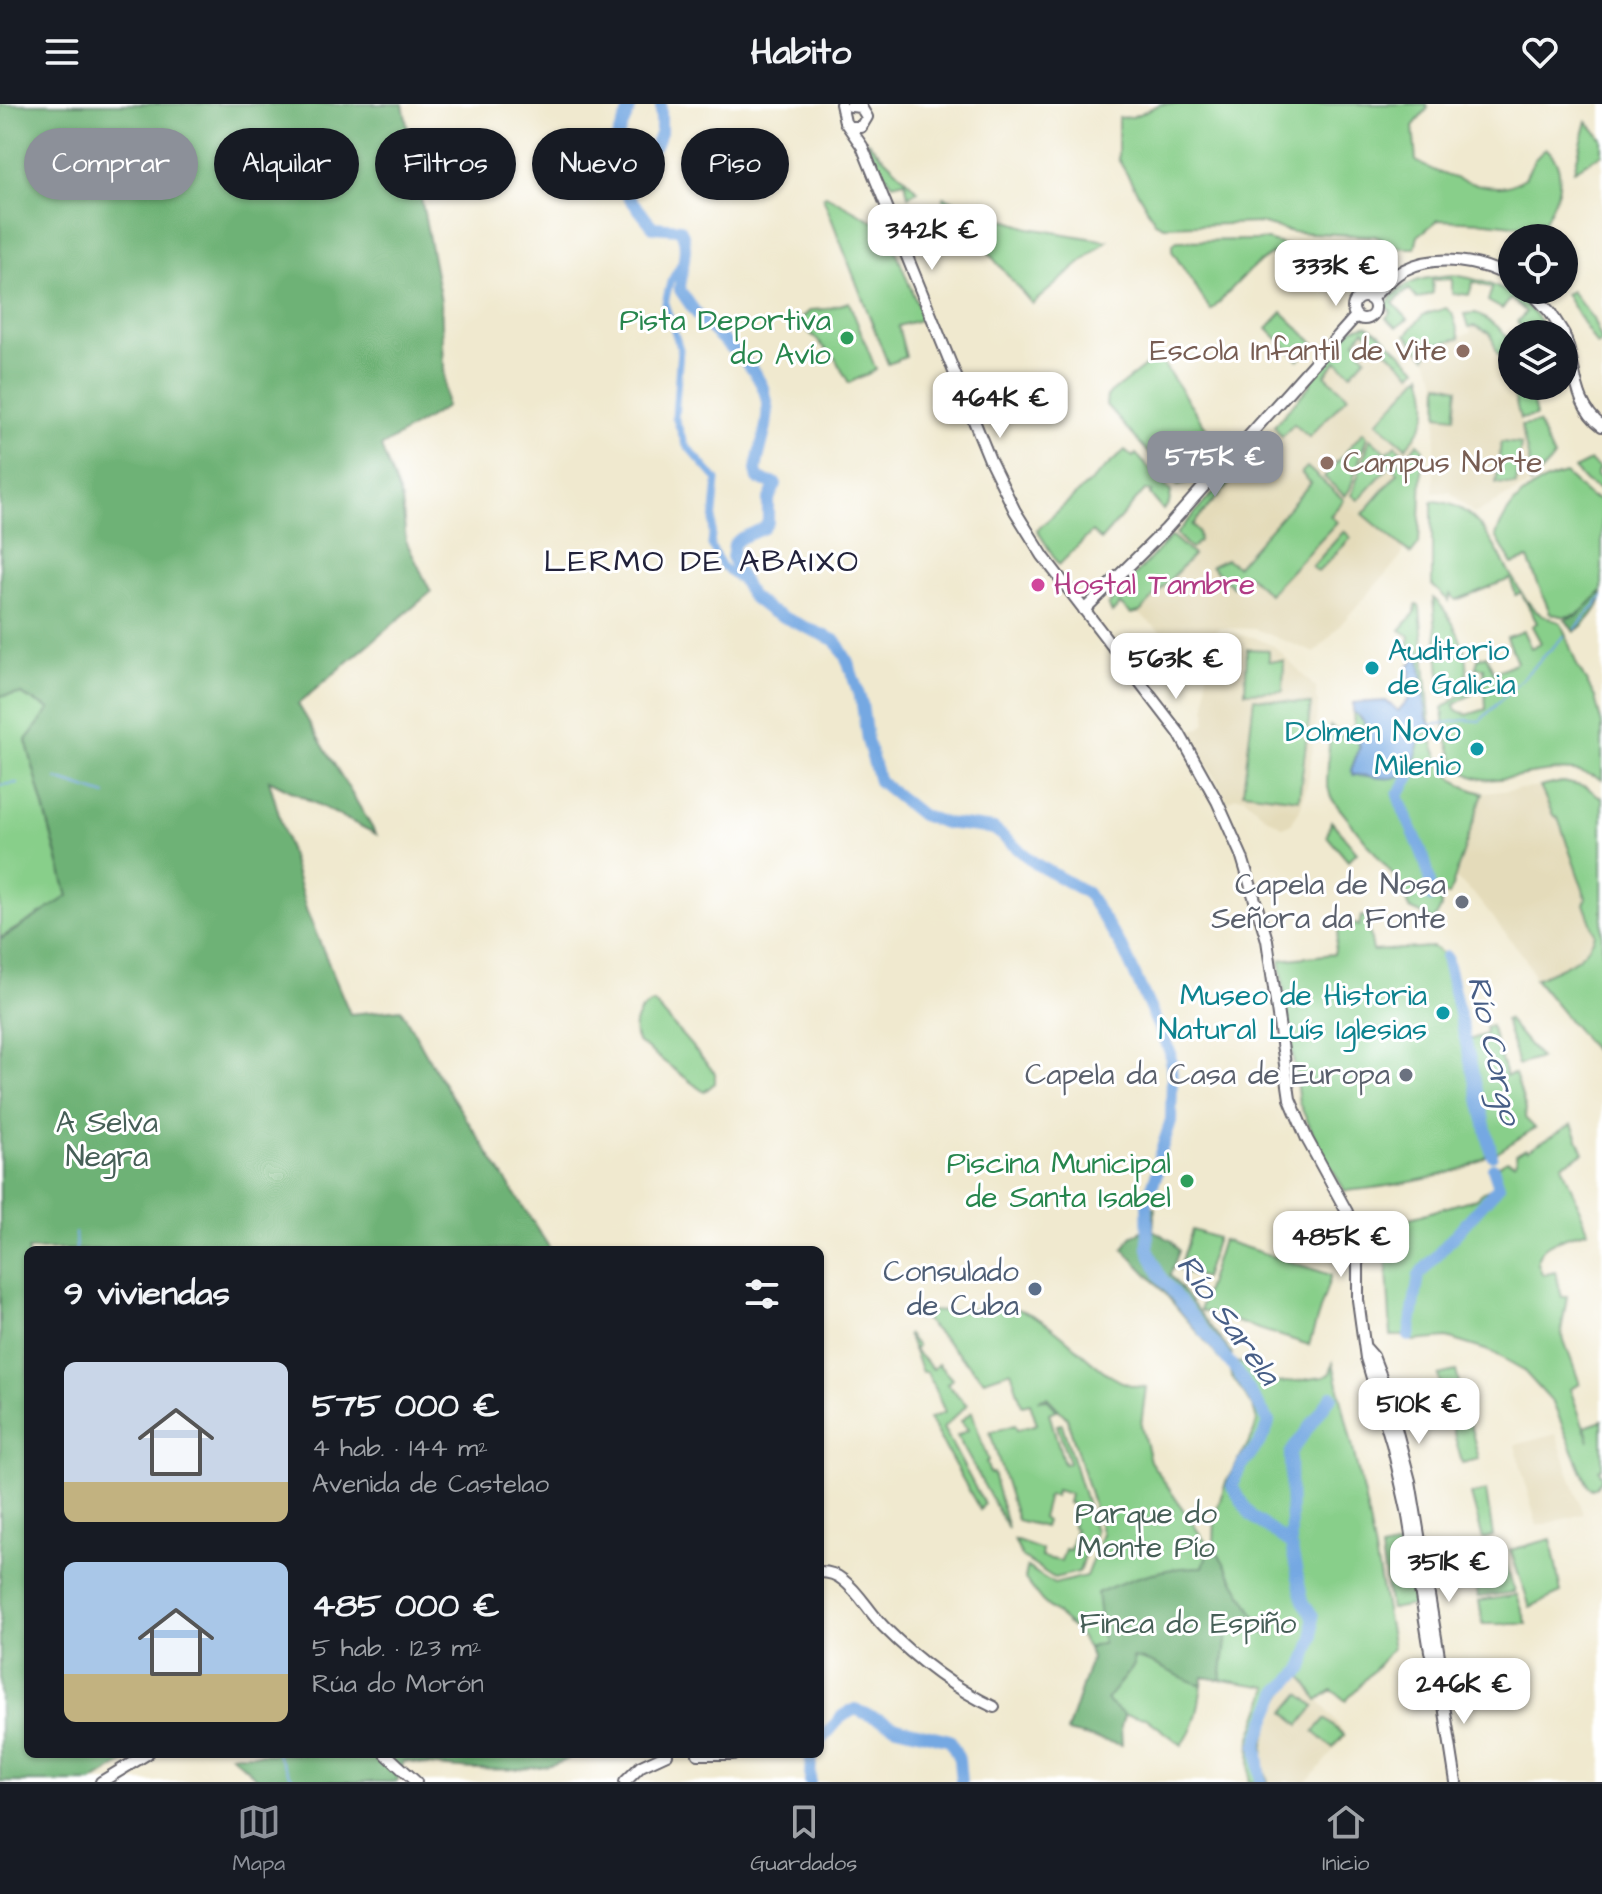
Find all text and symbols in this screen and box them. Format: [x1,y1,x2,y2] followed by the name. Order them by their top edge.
[751,27,851,78] text: Habito
[40,30,84,74] icon: menu
[1518,30,1562,74] icon: heart
[24,128,198,200] chip: Comprar
[214,128,359,200] chip: Alquilar
[375,128,516,200] chip: Filtros
[532,128,665,200] chip: Nuevo
[681,128,789,200] chip: Piso
[867,204,997,272] pin: 342K €
[886,212,978,248] text: 342K €
[1498,224,1578,400] map controls
[1498,224,1578,304] button: locate
[1271,240,1401,308] pin: 333K €
[1293,248,1379,284] text: 333K €
[620,300,831,376] place label: Pista Deportiva do Avío
[1498,320,1578,400] button: layers
[838,329,856,347] marker: Pista Deportiva do Avío
[1150,330,1447,372] place label: Escola Infantil de Vite
[1454,342,1472,360] marker: Escola Infantil de Vite
[935,372,1065,440] pin: 464K €
[951,380,1049,416] text: 464K €
[1150,431,1280,499] pin: 575K €
[1165,439,1265,475] text: 575K €
[1343,442,1542,484] place label: Campus Norte
[1318,454,1336,472] marker: Campus Norte
[544,539,860,584] district label: LERMO DE ABAIXO
[1054,564,1255,606] place label: Hostal Tambre
[1029,576,1047,594] marker: Hostal Tambre
[1388,630,1516,706] place label: Auditorio de Galicia
[1111,633,1241,701] pin: 563K €
[1129,641,1223,677] text: 563K €
[1363,659,1381,677] marker: Auditorio de Galicia
[1285,711,1461,787] place label: Dolmen Novo Milenio
[1468,740,1486,758] marker: Dolmen Novo Milenio
[1211,864,1446,940] place label: Capela de Nosa Señora da Fonte
[1453,893,1471,911] marker: Capela de Nosa Señora da Fonte
[1454,971,1533,1131] water label: Río Corgo
[1159,975,1427,1052] place label: Museo de Historia Natural Luís Iglesias
[1434,1004,1452,1022] marker: Museo de Historia Natural Luís Iglesias
[1025,1054,1390,1096] place label: Capela da Casa de Europa
[1397,1066,1415,1084] marker: Capela da Casa de Europa
[56,1102,158,1179] park label: A Selva Negra
[947,1143,1171,1219] place label: Piscina Municipal de Santa Isabel
[1178,1172,1196,1190] marker: Piscina Municipal de Santa Isabel
[1276,1211,1406,1279] pin: 485K €
[1291,1219,1391,1255] text: 485K €
[1165,1245,1292,1396] water label: Río Sarela
[883,1251,1019,1327] place label: Consulado de Cuba
[64,1270,230,1318] text: 9 viviendas
[740,1272,784,1316] icon: filters
[1026,1280,1044,1298] marker: Consulado de Cuba
[1354,1378,1484,1446] pin: 510K €
[312,1382,500,1430] text: 575 000 €
[1377,1386,1461,1422] text: 510K €
[128,1394,224,1490] icon: home
[312,1430,488,1466] text: 4 hab. · 144 m²
[312,1466,549,1502] text: Avenida de Castelao
[1075,1493,1217,1569] park label: Parque do Monte Pío
[1384,1536,1514,1604] pin: 351K €
[1408,1544,1490,1580] text: 351K €
[312,1582,500,1630] text: 485 000 €
[128,1594,224,1690] icon: home
[1080,1603,1297,1645] park label: Finca do Espiño
[312,1630,481,1666] text: 5 hab. · 123 m²
[1399,1658,1529,1726] pin: 246K €
[312,1666,484,1702] text: Rúa do Morón
[1416,1666,1512,1702] text: 246K €
[232,1800,285,1879] tab: Mapa
[750,1800,857,1879] tab: Guardados
[1322,1800,1370,1879] tab: Inicio

